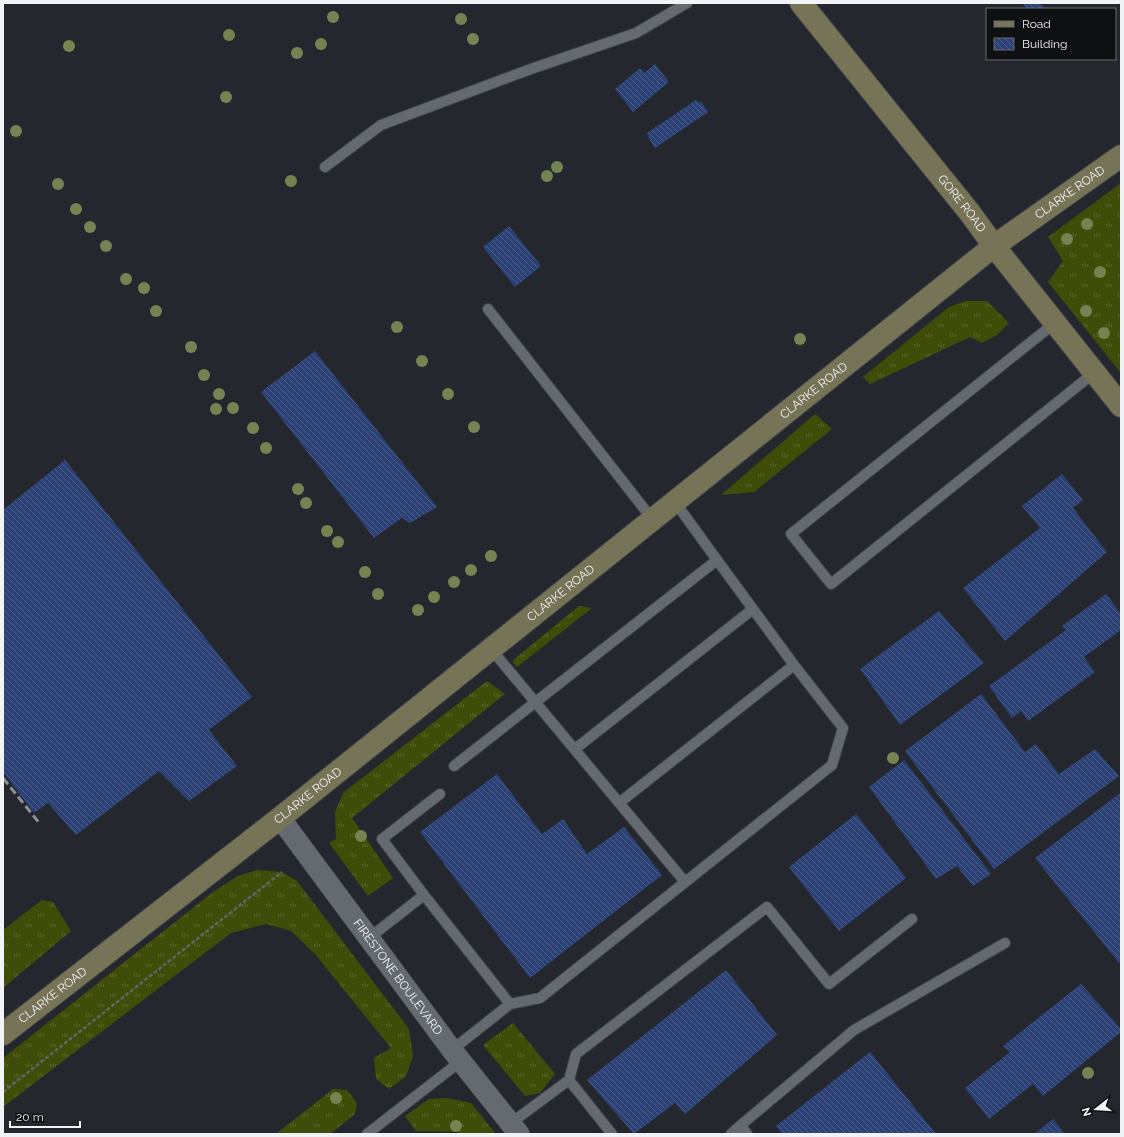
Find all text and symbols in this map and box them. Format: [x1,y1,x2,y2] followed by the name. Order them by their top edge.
[986,8,1116,60] legend
[1022,17,1051,31] text: Road
[1022,37,1068,51] text: Building
[1032,162,1108,222] street label: CLARKE ROAD
[935,172,989,235] street label: GORE ROAD
[777,359,851,422] street label: CLARKE ROAD
[524,562,598,624] street label: CLARKE ROAD
[271,764,345,827] street label: CLARKE ROAD
[350,916,446,1038] street label: FIRESTONE BOULEVARD
[16,964,90,1026] street label: CLARKE ROAD
[1076,1089,1116,1129] north arrow
[10,1103,80,1129] scale bar
[1079,1106,1094,1118] text: N
[16,1110,44,1124] text: 20 m

